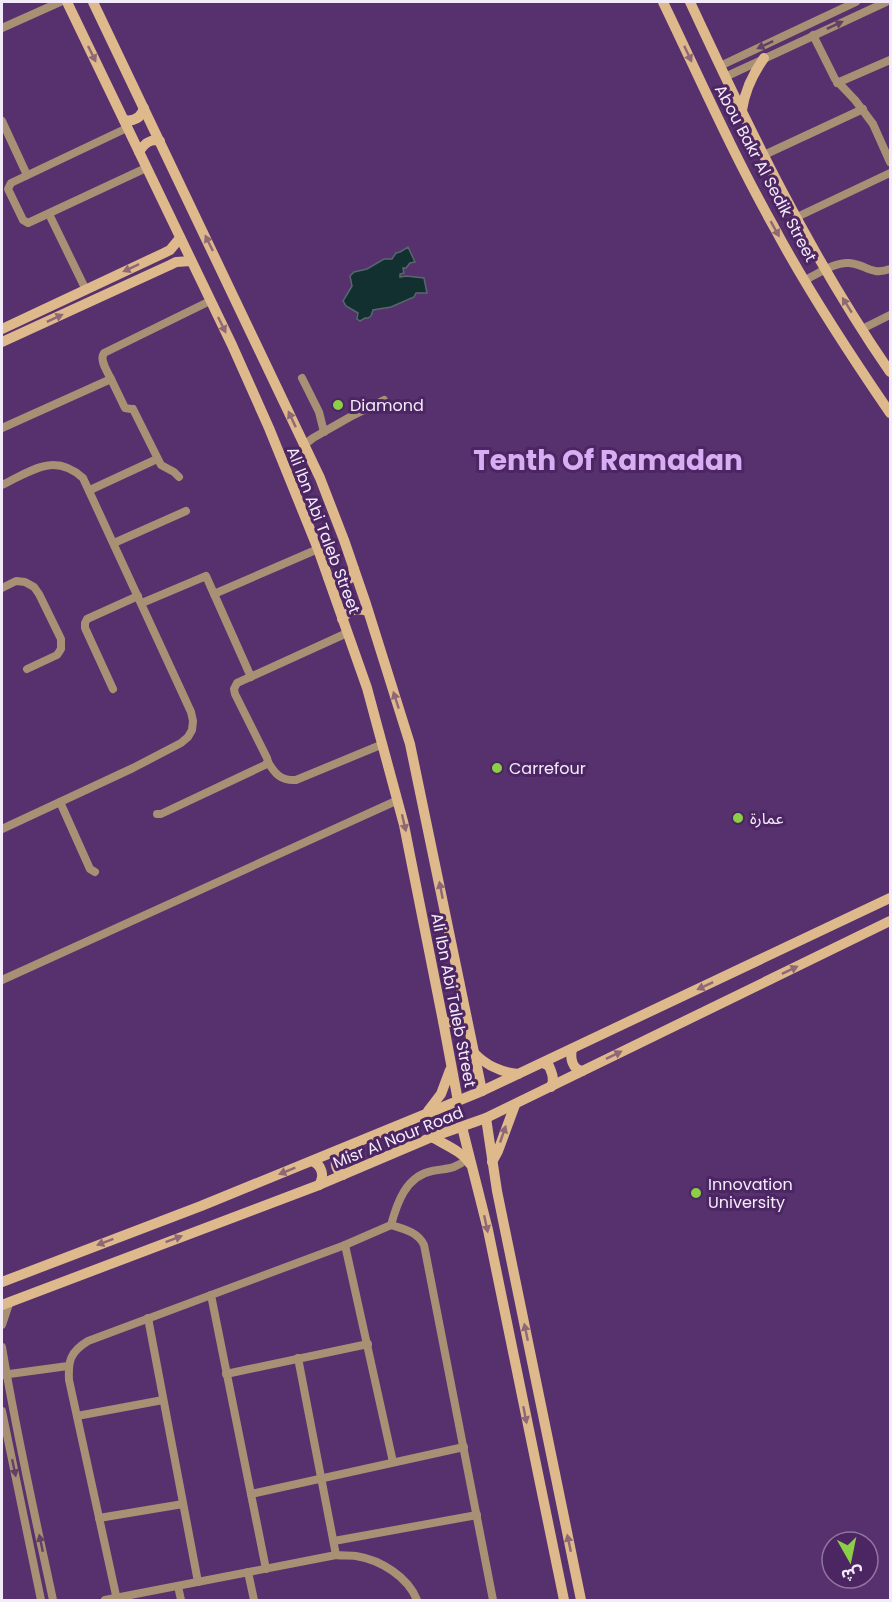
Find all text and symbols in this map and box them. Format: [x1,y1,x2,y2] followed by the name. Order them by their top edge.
[826,21,843,30] one-way arrow
[757,40,774,49] one-way arrow
[88,46,97,63] one-way arrow
[684,46,693,63] one-way arrow
[709,80,822,266] street label: Abou Bakr Al Sedik Street
[770,221,780,238] one-way arrow
[204,235,213,252] one-way arrow
[123,264,140,273] one-way arrow
[842,297,853,313] one-way arrow
[46,313,63,322] one-way arrow
[216,316,226,334] one-way arrow
[350,394,424,417] place label: Diamond
[331,398,345,412] marker: Diamond
[288,411,297,428] one-way arrow
[473,441,743,480] district label: Tenth Of Ramadan
[281,443,366,617] street label: Ali Ibn Abi Taleb Street
[391,691,400,709] one-way arrow
[509,757,586,780] place label: Carrefour
[490,761,504,775] marker: Carrefour
[750,807,784,830] place label: عمارة
[731,811,745,825] marker: عمارة
[399,814,409,832] one-way arrow
[436,880,445,899] one-way arrow
[425,911,482,1089] street label: Ali Ibn Abi Taleb Street
[781,966,798,975] one-way arrow
[696,981,713,990] one-way arrow
[606,1050,623,1060] one-way arrow
[329,1101,467,1174] street label: Misr Al Nour Road
[499,1125,509,1143] one-way arrow
[278,1167,296,1176] one-way arrow
[708,1173,793,1214] place label: Innovation University
[689,1186,703,1200] marker: Innovation University
[482,1215,492,1233] one-way arrow
[165,1234,183,1243] one-way arrow
[96,1238,114,1248] one-way arrow
[521,1322,530,1341] one-way arrow
[521,1406,530,1425] one-way arrow
[10,1459,19,1478] one-way arrow
[820,1530,880,1590] north arrow
[564,1533,573,1552] one-way arrow
[36,1534,45,1553] one-way arrow
[840,1561,865,1587] text: ش

